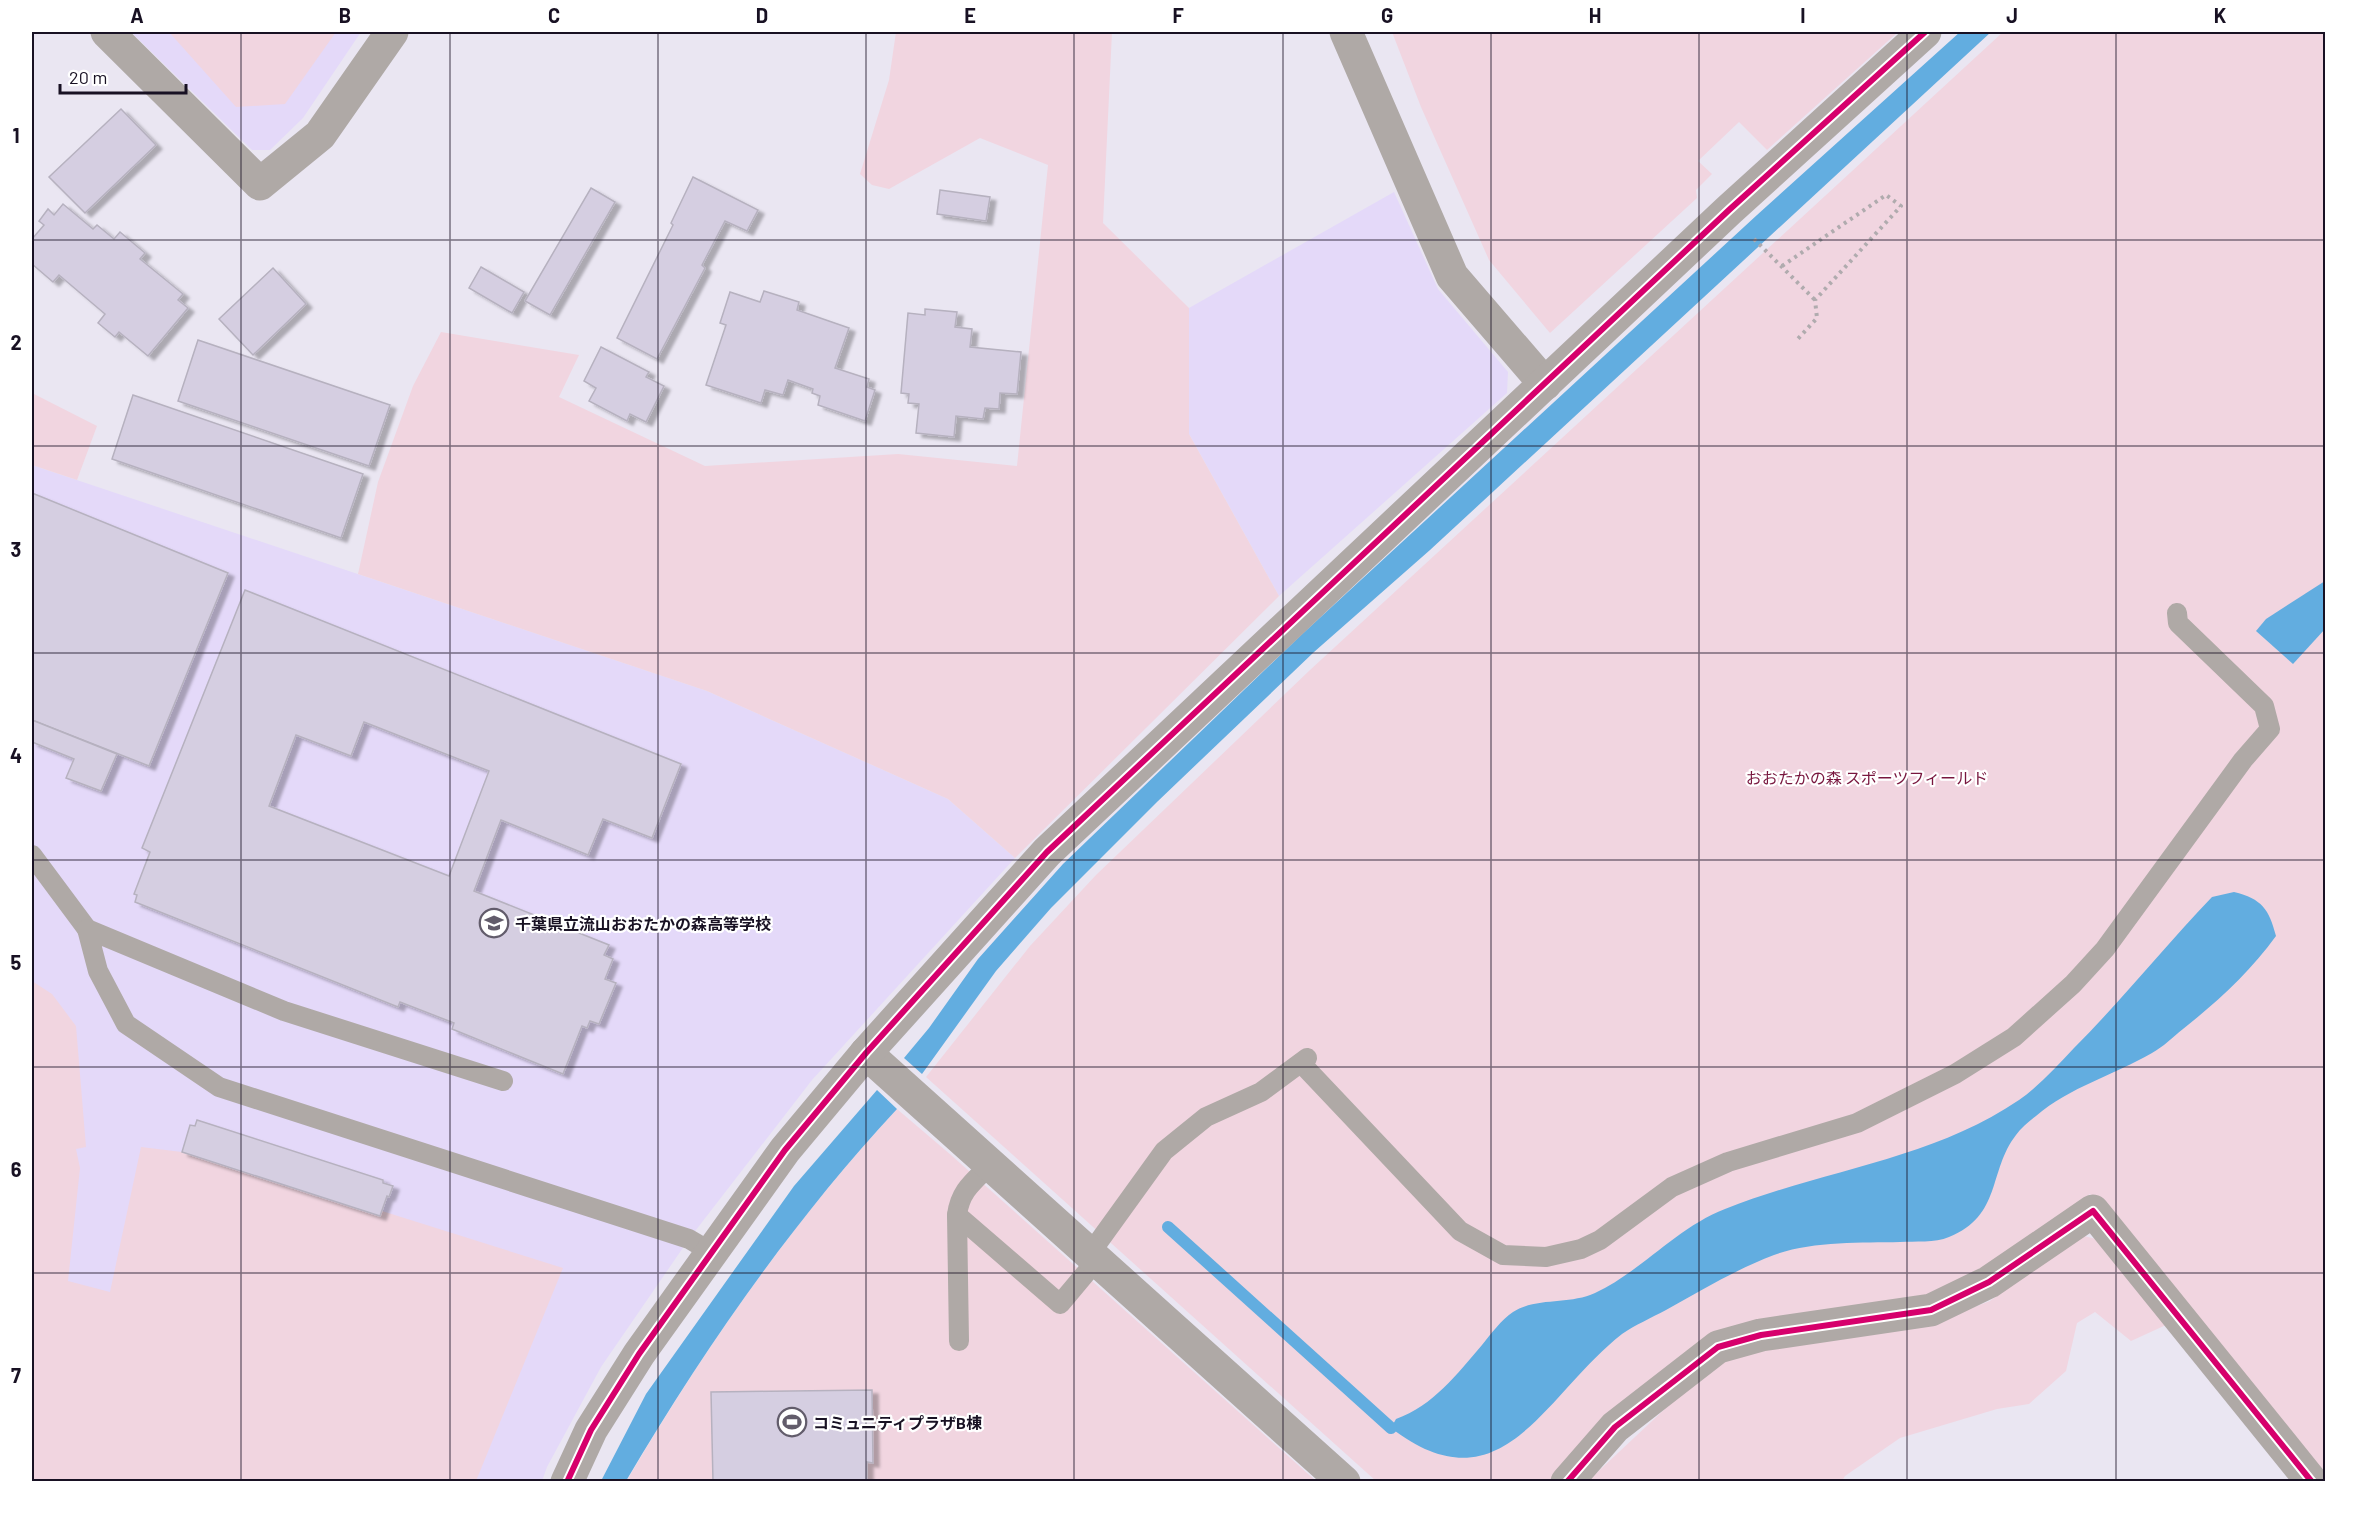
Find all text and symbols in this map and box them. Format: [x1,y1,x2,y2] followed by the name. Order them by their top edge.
[130,3,144,27] text: A
[339,3,351,27] text: B
[548,3,560,27] text: C
[756,3,768,27] text: D
[964,3,976,27] text: E
[1172,3,1184,27] text: F
[1381,3,1393,27] text: G
[1589,3,1601,27] text: H
[1800,3,1806,27] text: I
[2006,3,2018,27] text: J
[2214,3,2227,27] text: K
[60,57,186,95] scale bar
[69,66,107,88] text: 20 m
[12,123,20,147] text: 1
[10,330,22,354] text: 2
[11,537,21,561] text: 3
[10,743,22,767] text: 4
[1746,768,1988,787] park label: おおたかの森 スポーツフィールド
[478,907,510,939] school or university icon: 千葉県立流山おおたかの森高等学校
[515,914,771,933] place label: 千葉県立流山おおたかの森高等学校
[11,950,22,974] text: 5
[11,1157,22,1181] text: 6
[11,1363,21,1387] text: 7
[776,1406,808,1438] sports icon: コミュニティプラザB棟
[813,1413,982,1432] place label: コミュニティプラザB棟

